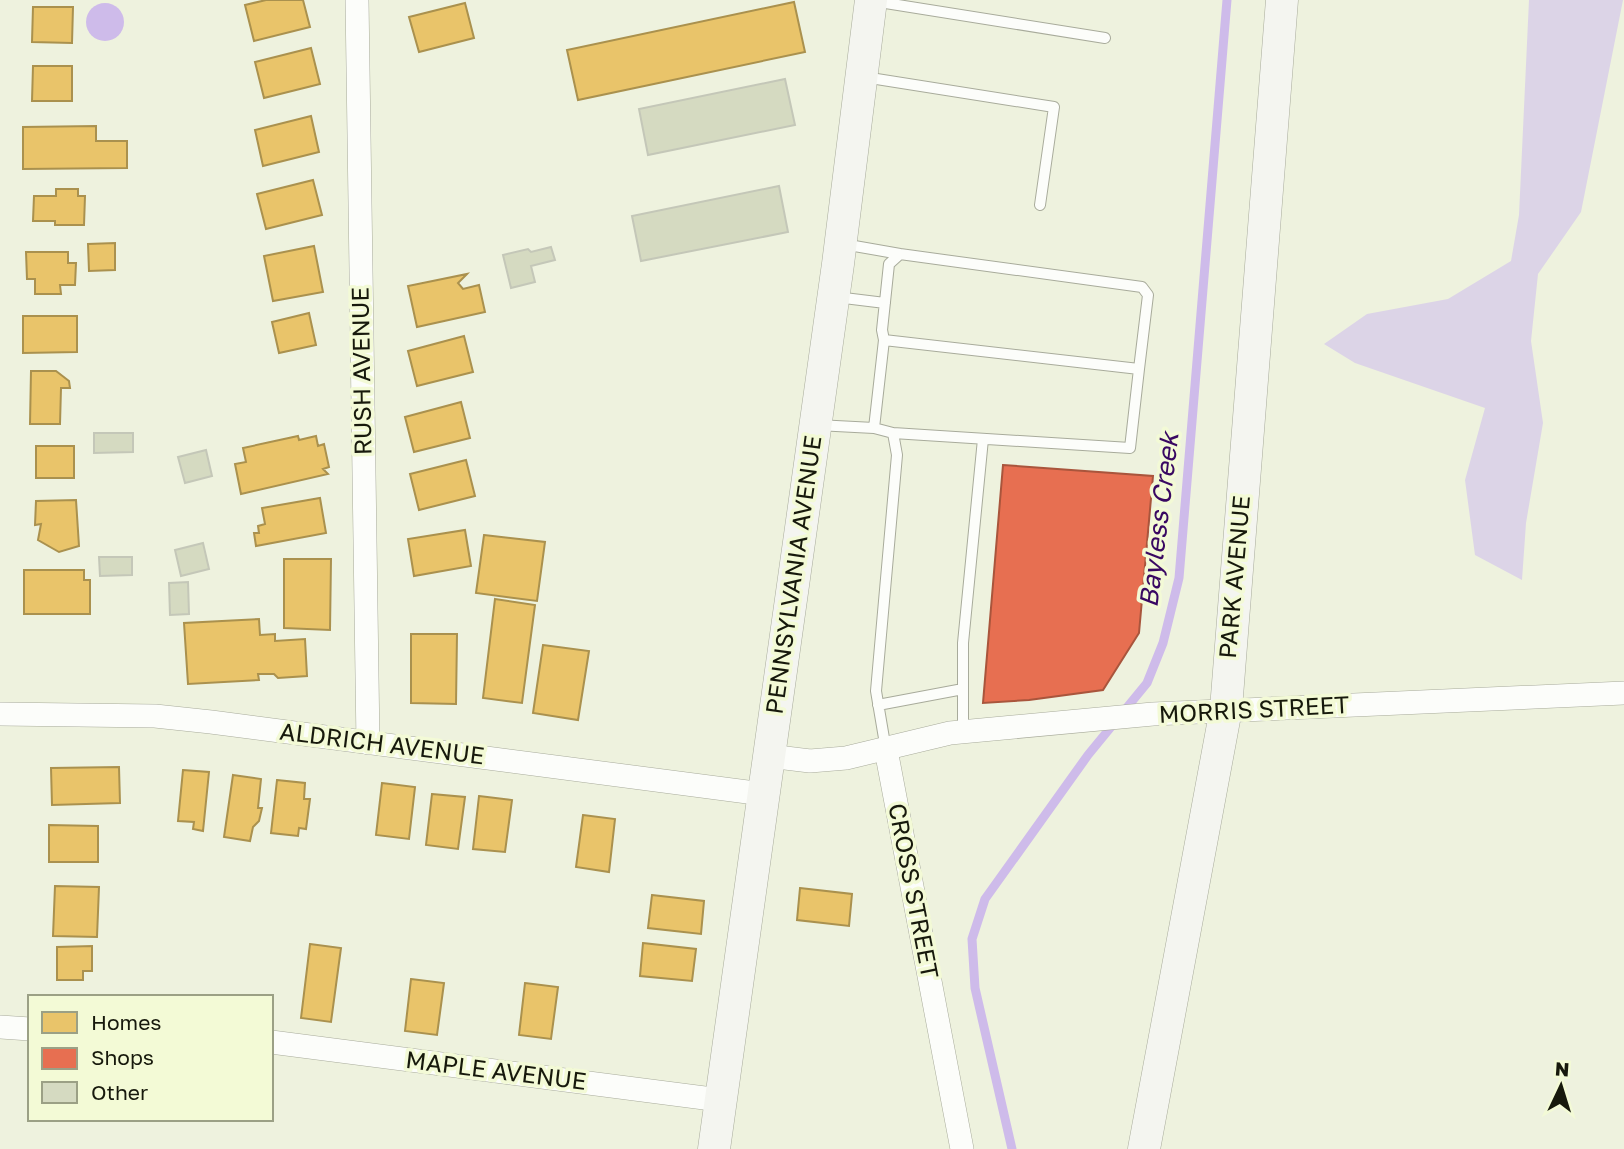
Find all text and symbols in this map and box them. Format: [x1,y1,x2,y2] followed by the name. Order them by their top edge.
[345,287,376,455] street label: RUSH AVENUE
[1132,429,1185,609] water label: Bayless Creek
[759,434,826,716] street label: PENNSYLVANIA AVENUE
[1212,494,1255,660] street label: PARK AVENUE
[1158,689,1350,728] street label: MORRIS STREET
[278,716,486,769] street label: ALDRICH AVENUE
[883,801,946,981] street label: CROSS STREET
[28,995,273,1121] legend
[91,1009,161,1035] text: Homes
[91,1044,154,1070] text: Shops
[404,1044,588,1095] street label: MAPLE AVENUE
[1526,1051,1596,1121] north arrow
[1554,1057,1570,1081] text: N
[91,1079,148,1105] text: Other

